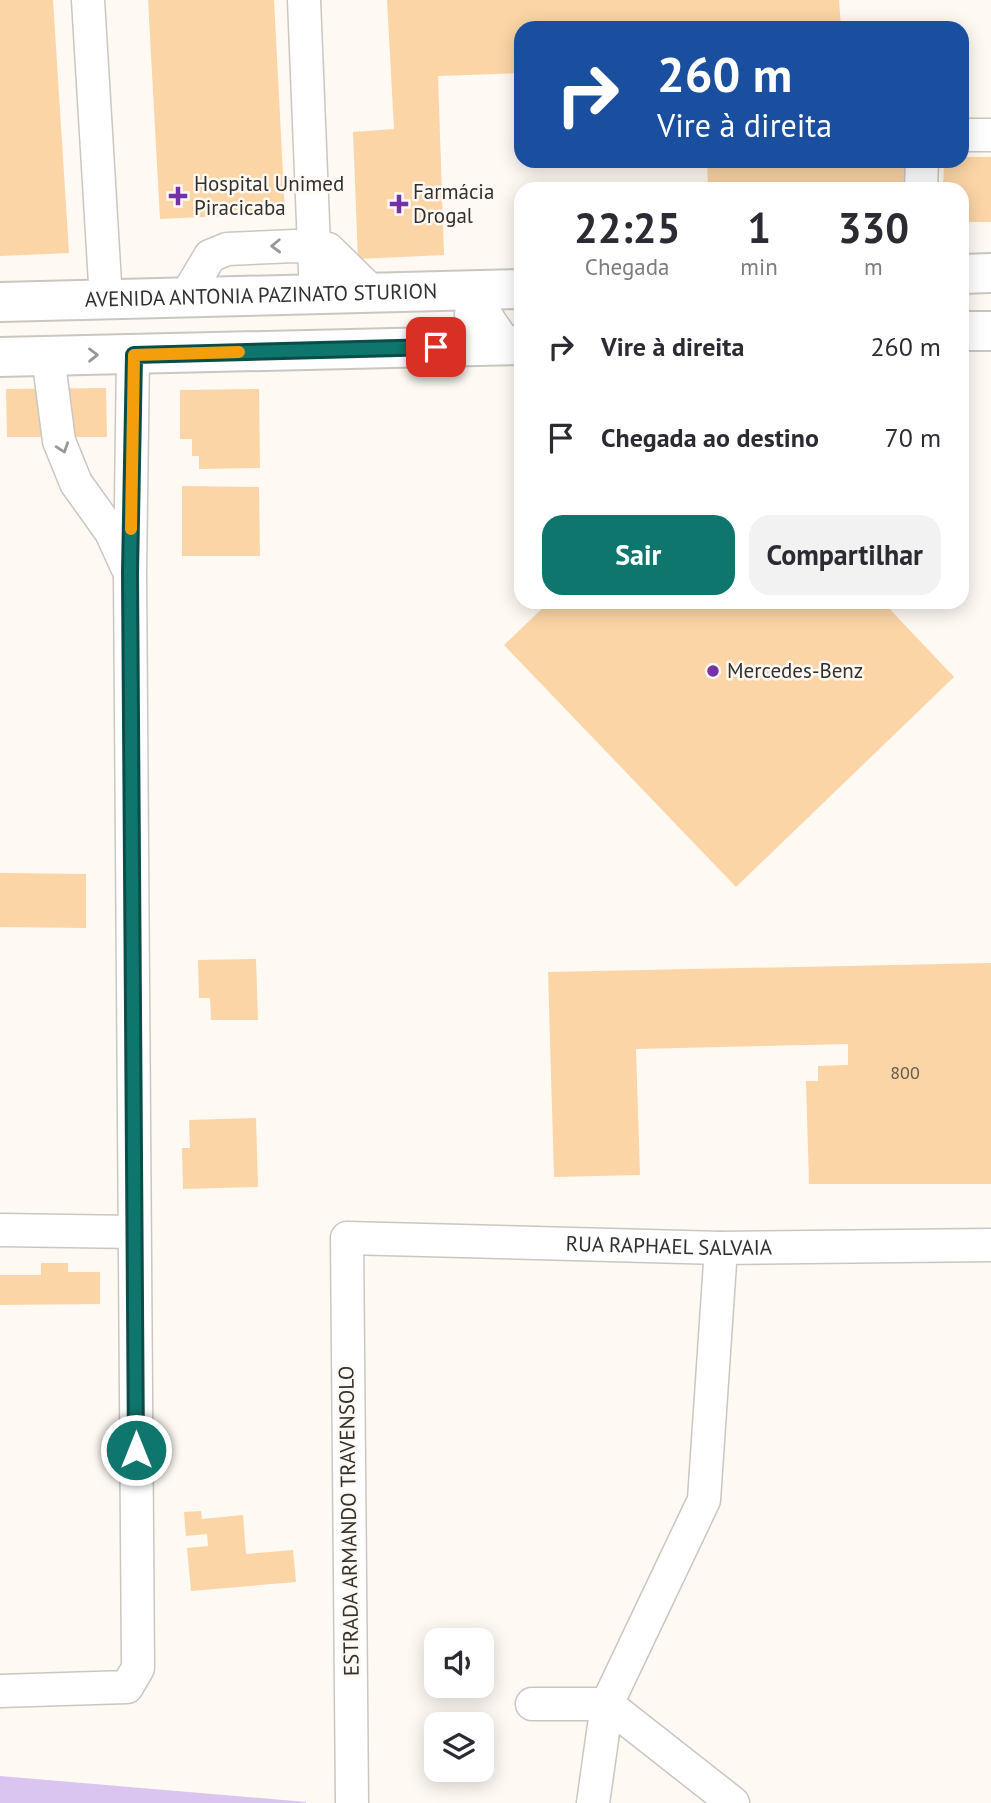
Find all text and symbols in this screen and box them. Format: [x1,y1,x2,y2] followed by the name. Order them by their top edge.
[657,42,792,106] text: 260 m
[542,49,633,140] icon: right
[657,104,832,146] text: Vire à direita
[194,170,344,221] place label: Hospital Unimed Piracicaba
[413,178,494,229] place label: Farmácia Drogal
[168,186,188,206] marker: Hospital Unimed Piracicaba
[391,196,407,212] marker: Farmácia Drogal
[574,200,680,255] text: 22:25
[747,200,771,255] text: 1
[838,200,909,255] text: 330
[270,239,281,254] one-way arrow
[585,252,670,281] text: Chegada
[740,252,778,281] text: min
[864,252,883,281] text: m
[84,277,437,313] street label: AVENIDA ANTONIA PAZINATO STURION
[406,317,466,377] pin
[417,328,455,366] icon: arrive
[542,328,580,366] icon: right
[601,330,744,363] text: Vire à direita
[870,330,941,363] text: 260 m
[87,348,98,363] one-way arrow
[542,419,580,457] icon: arrive
[601,421,819,454] text: Chegada ao destino
[885,421,941,454] text: 70 m
[55,441,69,453] one-way arrow
[542,515,735,595] button: Sair
[749,515,941,595] button: Compartilhar
[727,657,863,684] place label: Mercedes-Benz
[705,663,721,679] marker: Mercedes-Benz
[890,1061,920,1084] house number: 800
[565,1230,773,1261] street label: RUA RAPHAEL SALVAIA
[332,1366,365,1676] street label: ESTRADA ARMANDO TRAVENSOLO
[99,1413,173,1487] position arrow
[424,1628,494,1782] map controls
[424,1628,494,1698] button: sound
[424,1712,494,1782] button: layers

